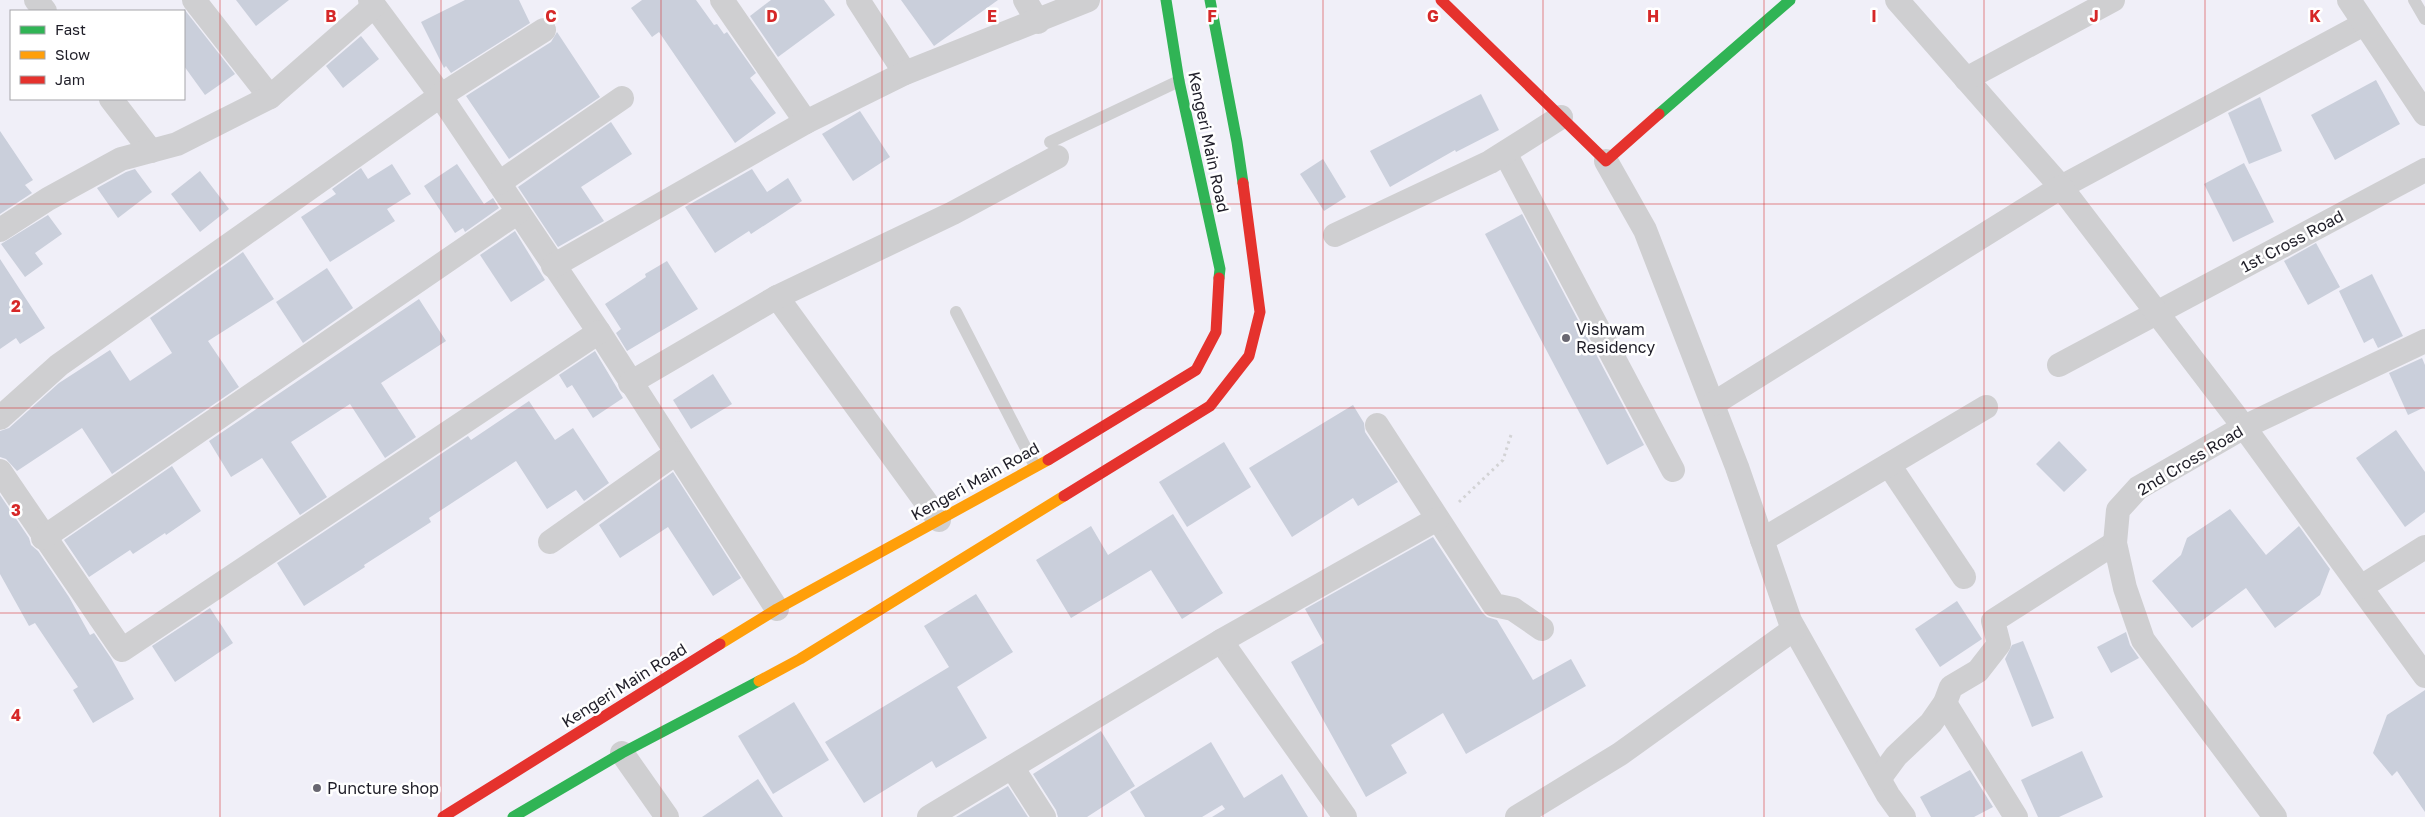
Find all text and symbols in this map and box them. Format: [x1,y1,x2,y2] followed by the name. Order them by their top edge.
[325,6,337,26] text: B
[545,6,557,26] text: C
[766,6,778,26] text: D
[987,6,997,26] text: E
[1207,6,1217,26] text: F
[1427,6,1439,26] text: G
[1647,6,1659,26] text: H
[1871,6,1877,26] text: I
[2089,6,2099,26] text: J
[2309,6,2321,26] text: K
[10,10,185,100] legend
[55,20,86,38] text: Fast
[55,45,90,63] text: Slow
[55,70,85,88] text: Jam
[1184,70,1234,214] street label: Kengeri Main Road
[2237,206,2347,276] street label: 1st Cross Road
[11,296,21,316] text: 2
[1576,319,1655,357] place label: Vishwam Residency
[1560,332,1572,344] marker: Vishwam Residency
[2134,421,2246,499] street label: 2nd Cross Road
[907,437,1043,525] street label: Kengeri Main Road
[11,500,21,520] text: 3
[558,638,690,732] street label: Kengeri Main Road
[11,705,21,725] text: 4
[327,778,439,798] place label: Puncture shop
[311,782,323,794] marker: Puncture shop

